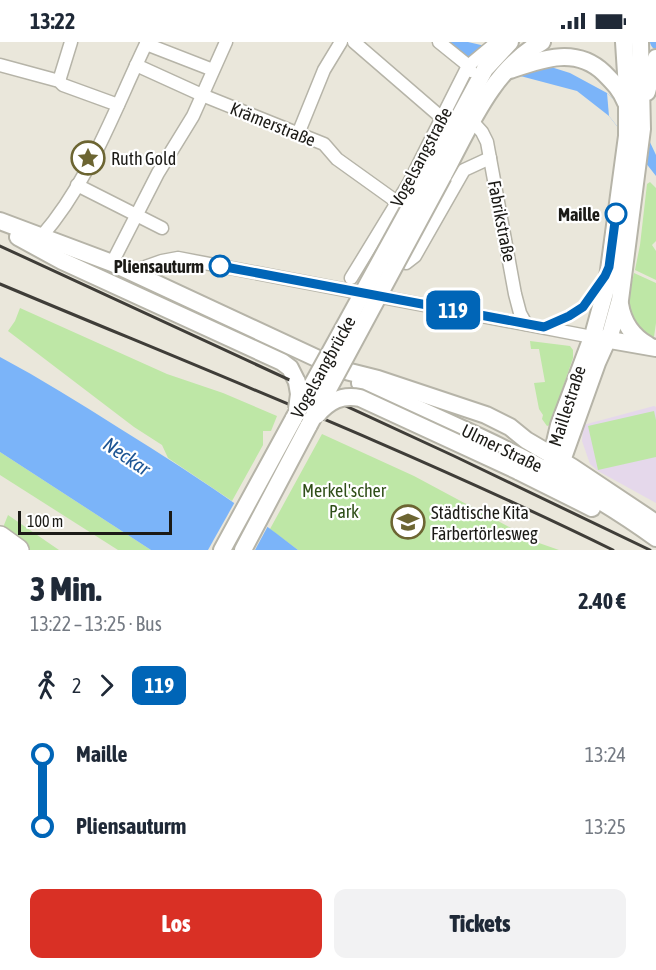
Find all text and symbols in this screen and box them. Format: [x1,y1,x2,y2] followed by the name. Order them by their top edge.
[30,8,75,34] text: 13:22
[227,97,319,151] street label: Krämerstraße
[386,104,456,210] street label: Vogelsangstraße
[70,140,106,176] place icon: Ruth Gold
[111,148,176,169] place label: Ruth Gold
[484,178,520,264] street label: Fabrikstraße
[605,203,627,225] marker: Maille
[558,204,600,225] place label: Maille
[209,255,231,277] marker: Pliensauturm
[114,256,204,277] place label: Pliensauturm
[418,290,488,330] line badge: 119
[438,298,468,322] text: 119
[286,312,360,422] street label: Vogelsangbrücke
[544,363,590,449] street label: Maillestraße
[458,419,546,477] street label: Ulmer Straße
[99,432,156,481] water label: Neckar
[302,480,387,522] park label: Merkel'scher Park
[431,502,538,544] place label: Städtische Kita Färbertörlesweg
[390,504,426,540] school or university icon: Städtische Kita Färbertörlesweg
[18,508,172,535] scale bar
[27,512,63,530] text: 100 m
[30,570,102,608] text: 3 Min.
[578,588,626,614] text: 2.40 €
[30,612,162,635] text: 13:22 – 13:25 · Bus
[30,669,63,702] icon: walk
[90,669,123,702] icon: forward
[144,673,174,697] text: 119
[72,674,81,697] text: 2
[76,741,127,767] text: Maille
[585,743,626,766] text: 13:24
[76,813,186,839] text: Pliensauturm
[585,815,626,838] text: 13:25
[30,889,322,958] button: Los
[334,889,626,958] button: Tickets

